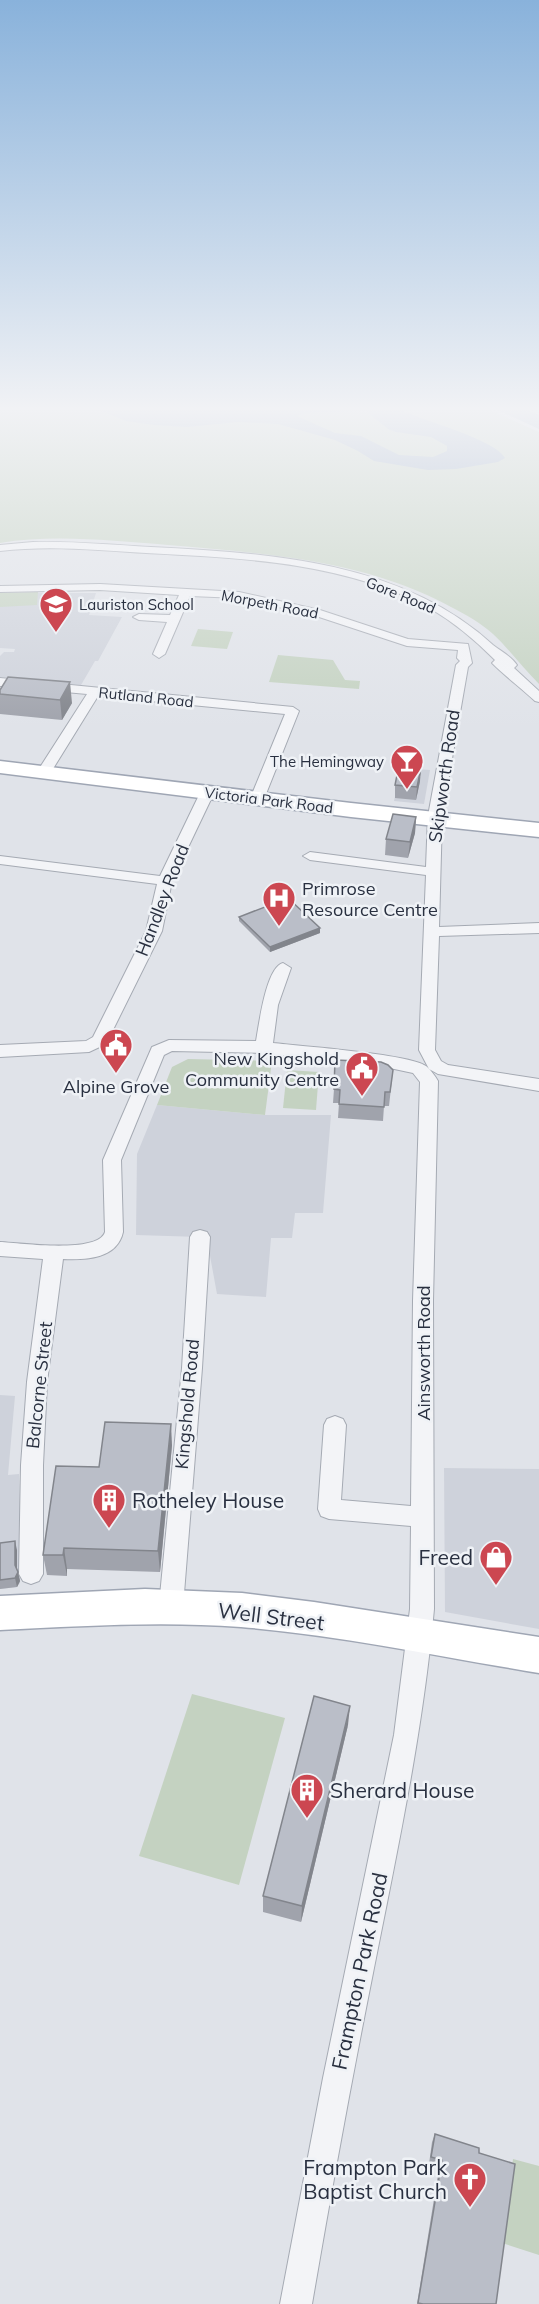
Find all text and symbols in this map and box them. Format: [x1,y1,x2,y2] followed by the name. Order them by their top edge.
[363,572,439,618] street label: Gore Road
[220,585,320,623] street label: Morpeth Road
[38,586,74,633] school or university icon: Lauriston School
[79,595,194,614] place label: Lauriston School
[98,683,194,711] street label: Rutland Road
[423,708,465,844] street label: Skipworth Road
[389,743,425,790] bar icon: The Hemingway
[270,752,384,771] place label: The Hemingway
[204,783,334,817] street label: Victoria Park Road
[130,841,194,959] street label: Handley Road
[302,877,438,921] place label: Primrose Resource Centre
[261,880,297,927] hospital icon: Primrose Resource Centre
[98,1027,134,1074] public building icon: Alpine Grove
[185,1047,339,1091] place label: New Kingshold Community Centre
[344,1050,380,1097] public building icon: New Kingshold Community Centre
[63,1075,169,1098] place label: Alpine Grove
[412,1285,435,1421] street label: Ainsworth Road
[21,1320,57,1450] street label: Balcorne Street
[170,1338,204,1470] street label: Kingshold Road
[91,1482,127,1529] building icon: Rotheley House
[132,1487,284,1513] place label: Rotheley House
[478,1539,514,1586] shop icon: Freed
[418,1544,473,1570] place label: Freed
[216,1597,326,1635] street label: Well Street
[289,1772,325,1819] building icon: Sherard House
[330,1777,475,1803] place label: Sherard House
[325,1870,393,2072] street label: Frampton Park Road
[303,2154,447,2204] place label: Frampton Park Baptist Church
[452,2161,488,2208] church icon: Frampton Park Baptist Church

